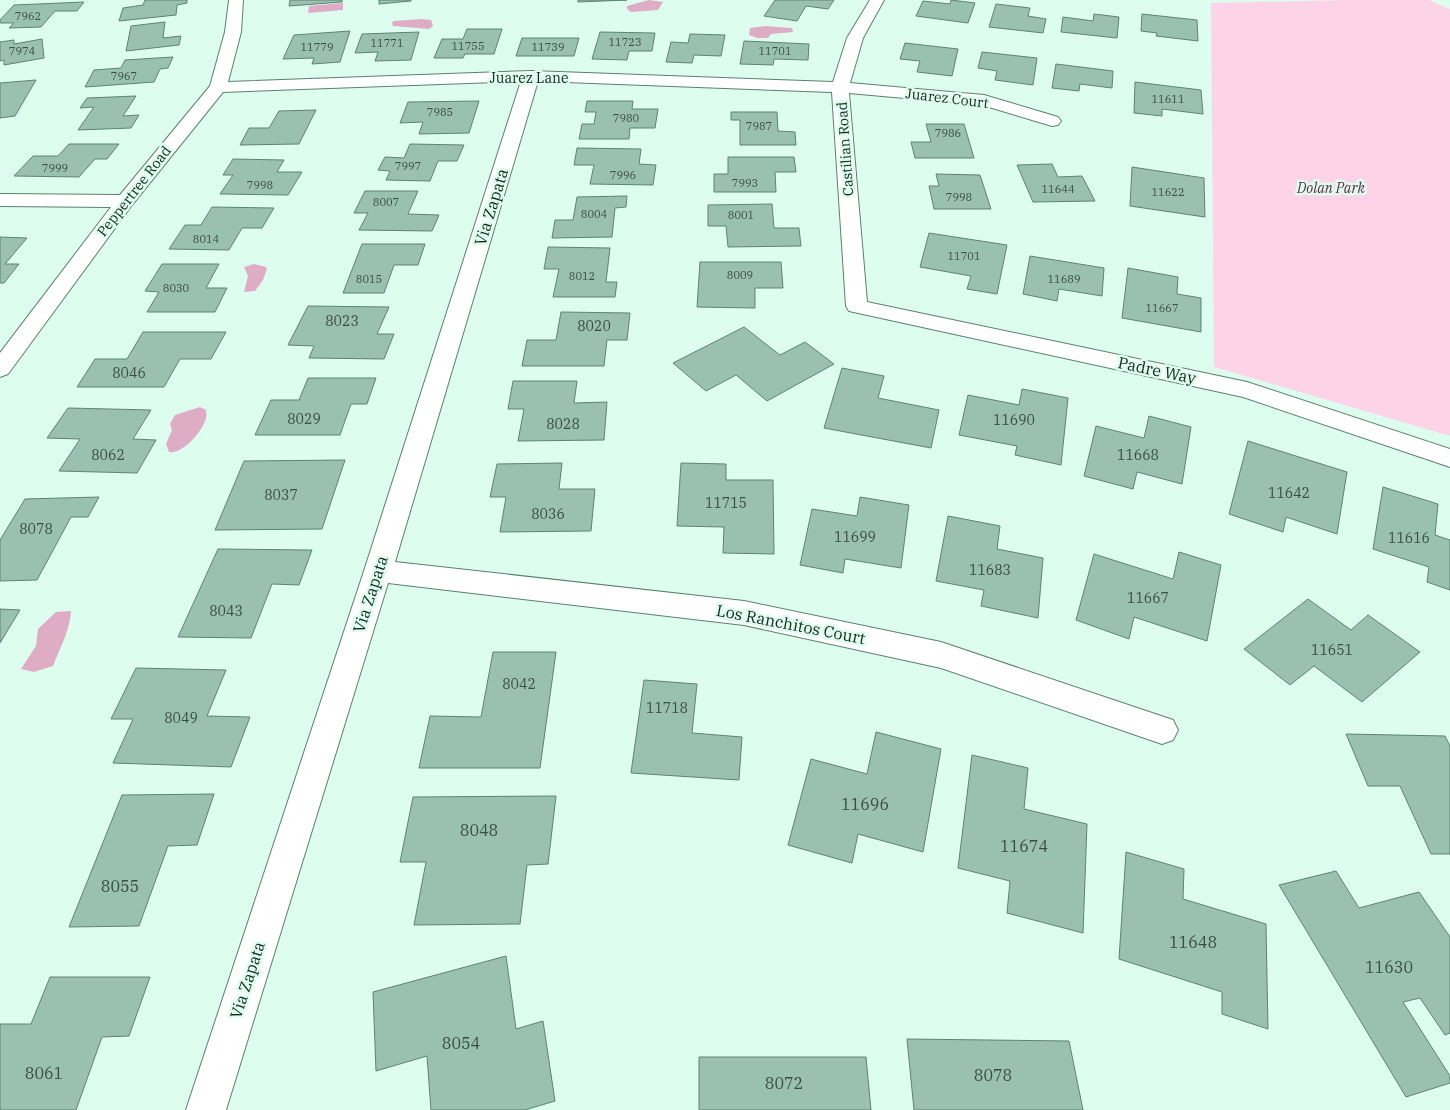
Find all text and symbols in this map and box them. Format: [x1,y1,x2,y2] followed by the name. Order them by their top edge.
[15,9,41,23] house number: 7962
[609,35,642,49] house number: 11723
[371,36,404,50] house number: 11771
[452,39,485,53] house number: 11755
[301,40,334,54] house number: 11779
[532,40,565,54] house number: 11739
[9,44,36,58] house number: 7974
[759,44,792,58] house number: 11701
[111,69,137,83] house number: 7967
[489,69,569,87] street label: Juarez Lane
[904,84,990,112] street label: Juarez Court
[1152,92,1185,106] house number: 11611
[833,101,857,197] street label: Castilian Road
[427,105,453,119] house number: 7985
[613,111,640,125] house number: 7980
[746,119,772,133] house number: 7987
[935,126,961,140] house number: 7986
[93,142,175,240] street label: Peppertree Road
[395,159,421,173] house number: 7997
[42,161,68,175] house number: 7999
[470,166,512,248] street label: Via Zapata
[610,168,636,182] house number: 7996
[732,176,758,190] house number: 7993
[247,178,273,192] house number: 7998
[1296,179,1366,197] park label: Dolan Park
[1042,182,1075,196] house number: 11644
[1152,185,1185,199] house number: 11622
[946,190,972,204] house number: 7998
[373,195,399,209] house number: 8007
[581,207,608,221] house number: 8004
[728,208,754,222] house number: 8001
[193,232,220,246] house number: 8014
[948,249,981,263] house number: 11701
[727,268,753,282] house number: 8009
[569,269,595,283] house number: 8012
[356,272,382,286] house number: 8015
[1048,272,1081,286] house number: 11689
[163,281,190,295] house number: 8030
[1146,301,1179,315] house number: 11667
[325,312,359,330] house number: 8023
[577,317,611,335] house number: 8020
[1116,352,1198,388] street label: Padre Way
[112,364,146,382] house number: 8046
[287,410,321,428] house number: 8029
[993,411,1035,429] house number: 11690
[546,415,580,433] house number: 8028
[91,446,125,464] house number: 8062
[1117,446,1159,464] house number: 11668
[1268,484,1310,502] house number: 11642
[264,486,298,504] house number: 8037
[705,494,747,512] house number: 11715
[531,505,565,523] house number: 8036
[19,520,53,538] house number: 8078
[834,528,876,546] house number: 11699
[1388,529,1430,547] house number: 11616
[348,553,392,635] street label: Via Zapata
[969,561,1011,579] house number: 11683
[1127,589,1169,607] house number: 11667
[715,600,868,648] street label: Los Ranchitos Court
[209,602,243,620] house number: 8043
[1311,641,1353,659] house number: 11651
[502,675,536,693] house number: 8042
[646,699,688,717] house number: 11718
[164,709,198,727] house number: 8049
[841,794,889,814] house number: 11696
[460,820,498,840] house number: 8048
[1000,836,1048,856] house number: 11674
[101,876,139,896] house number: 8055
[1169,932,1217,952] house number: 11648
[225,939,269,1021] street label: Via Zapata
[1365,957,1413,977] house number: 11630
[442,1033,480,1053] house number: 8054
[25,1063,63,1083] house number: 8061
[974,1065,1012,1085] house number: 8078
[765,1073,803,1093] house number: 8072

